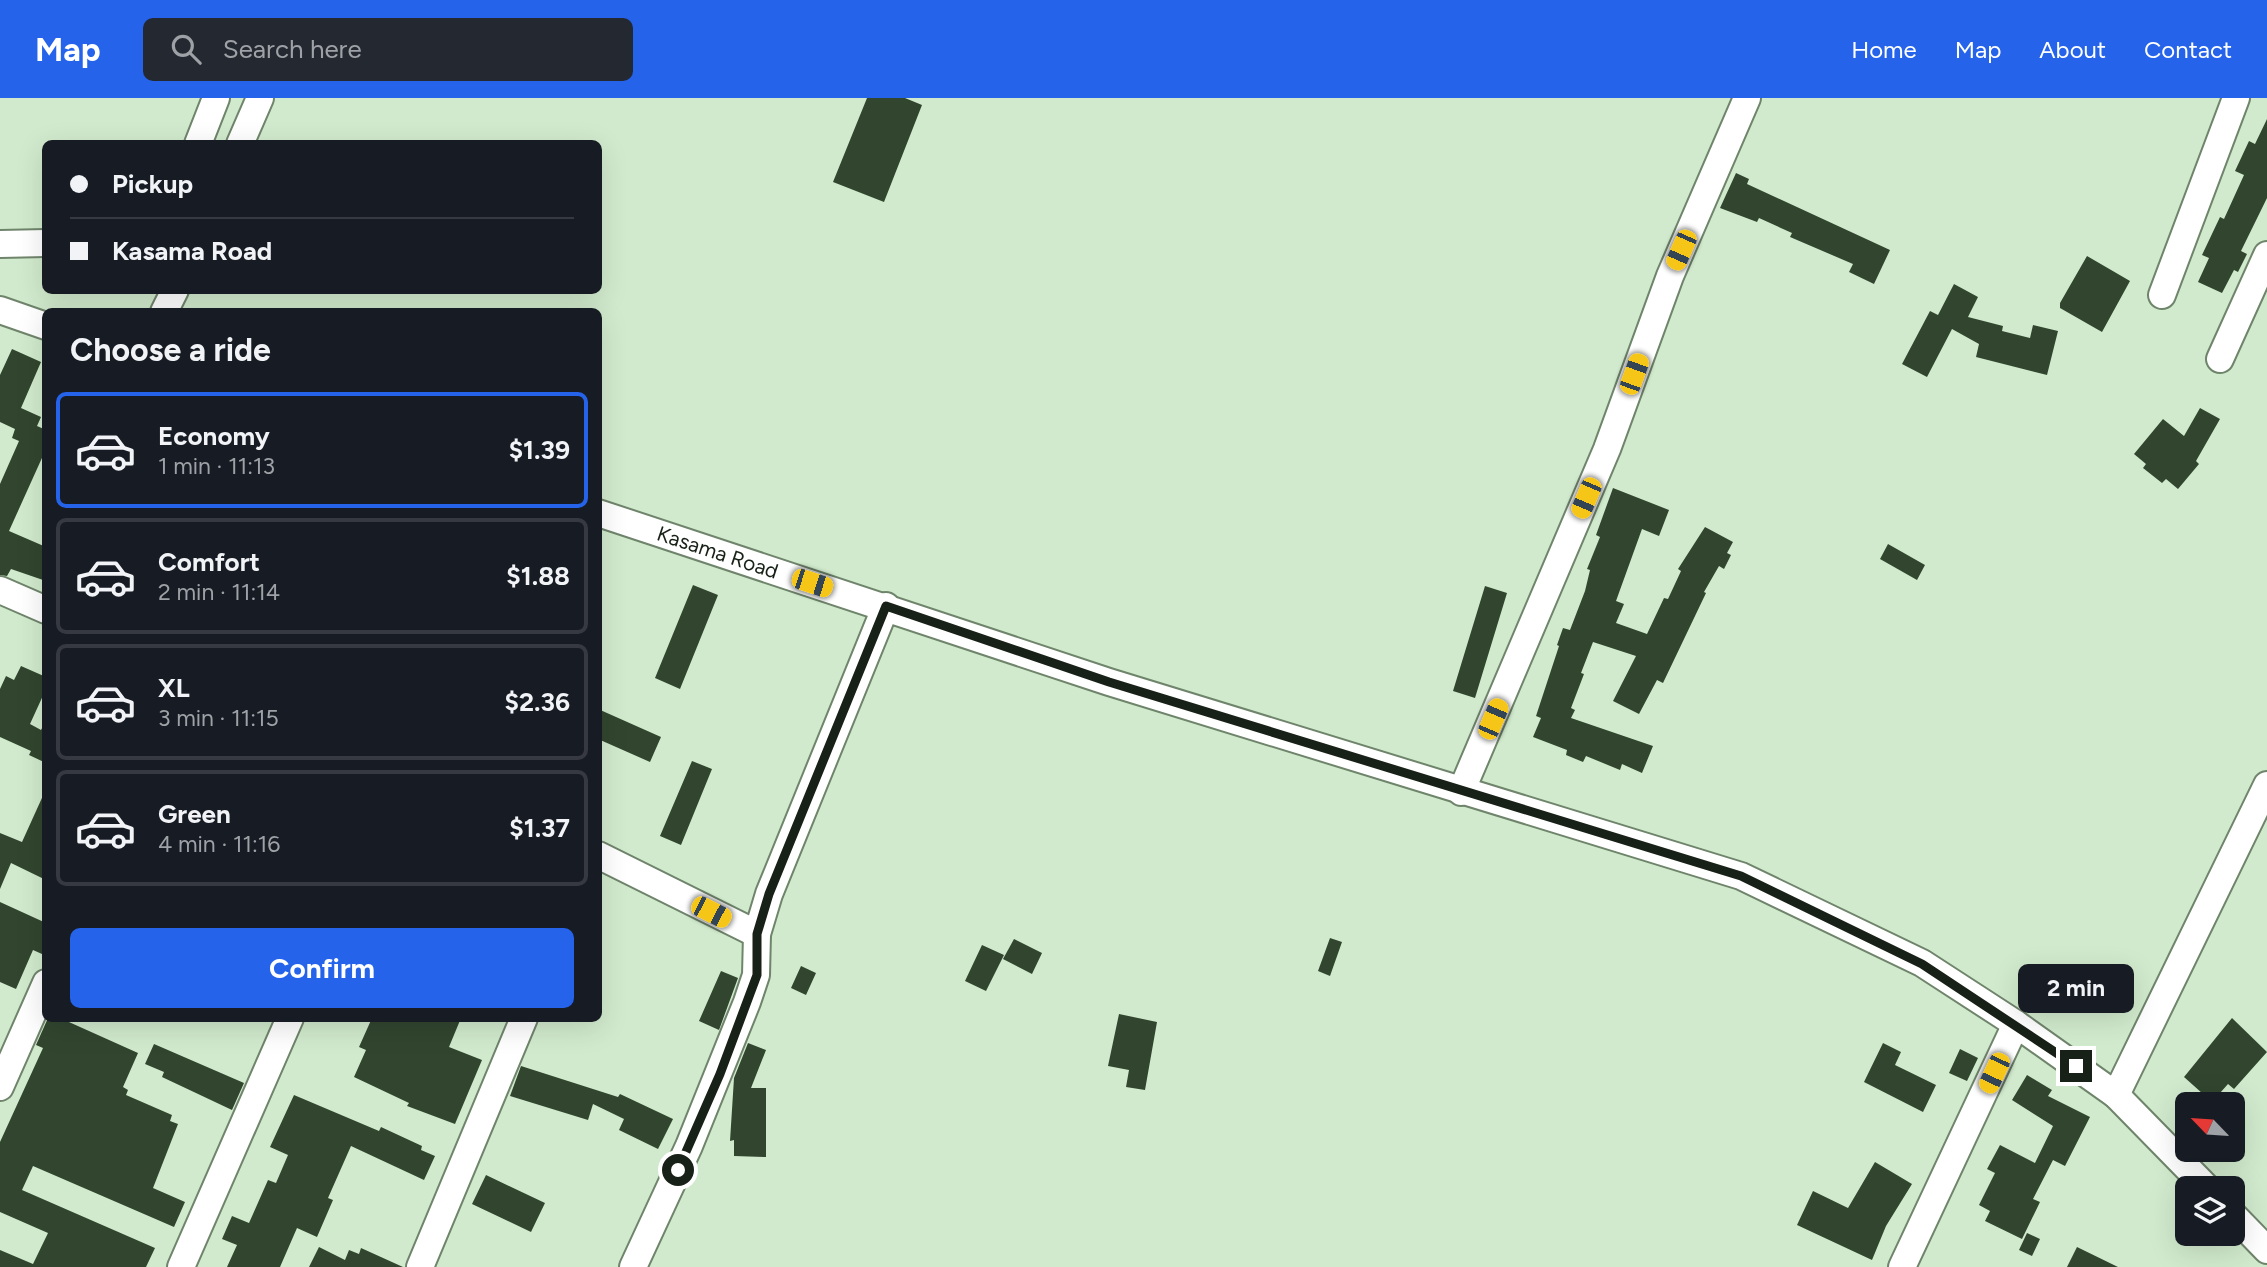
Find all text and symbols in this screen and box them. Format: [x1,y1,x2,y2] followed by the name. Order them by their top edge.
[143,18,633,81] search box
[35,30,101,69] text: Map
[167,30,205,68] icon: search
[223,33,362,65] text: Search here
[1851,35,1917,64] text: Home
[1955,35,2001,64] text: Map
[2039,35,2106,64] text: About
[2144,35,2232,64] text: Contact
[112,168,193,200] text: Pickup
[1663,227,1700,273] car
[112,235,272,267] text: Kasama Road
[70,331,271,369] text: Choose a ride
[1617,351,1652,397] car
[74,419,137,482] icon: car
[158,420,270,452] text: Economy
[509,434,570,466] text: $1.39
[158,452,275,480] text: 1 min · 11:13
[1569,475,1604,521] car
[654,520,782,584] street label: Kasama Road
[74,545,137,608] icon: car
[158,546,260,578] text: Comfort
[506,560,570,592] text: $1.88
[789,567,836,599] car
[158,578,280,606] text: 2 min · 11:14
[74,671,137,734] icon: car
[158,672,190,704] text: XL
[505,686,570,718] text: $2.36
[1476,696,1511,742] car
[158,704,279,732] text: 3 min · 11:15
[74,797,137,860] icon: car
[158,798,231,830] text: Green
[509,812,570,844] text: $1.37
[158,830,280,858] text: 4 min · 11:16
[688,893,735,931] car
[70,928,574,1008] button: Confirm
[2018,964,2134,1014] callout: 2 min
[2047,974,2105,1002] text: 2 min
[1976,1050,2013,1096] car
[2060,1050,2092,1082] route end
[2175,1092,2245,1162] north arrow
[2175,1092,2245,1246] map controls
[662,1154,694,1186] route start
[2175,1176,2245,1246] button: layers

